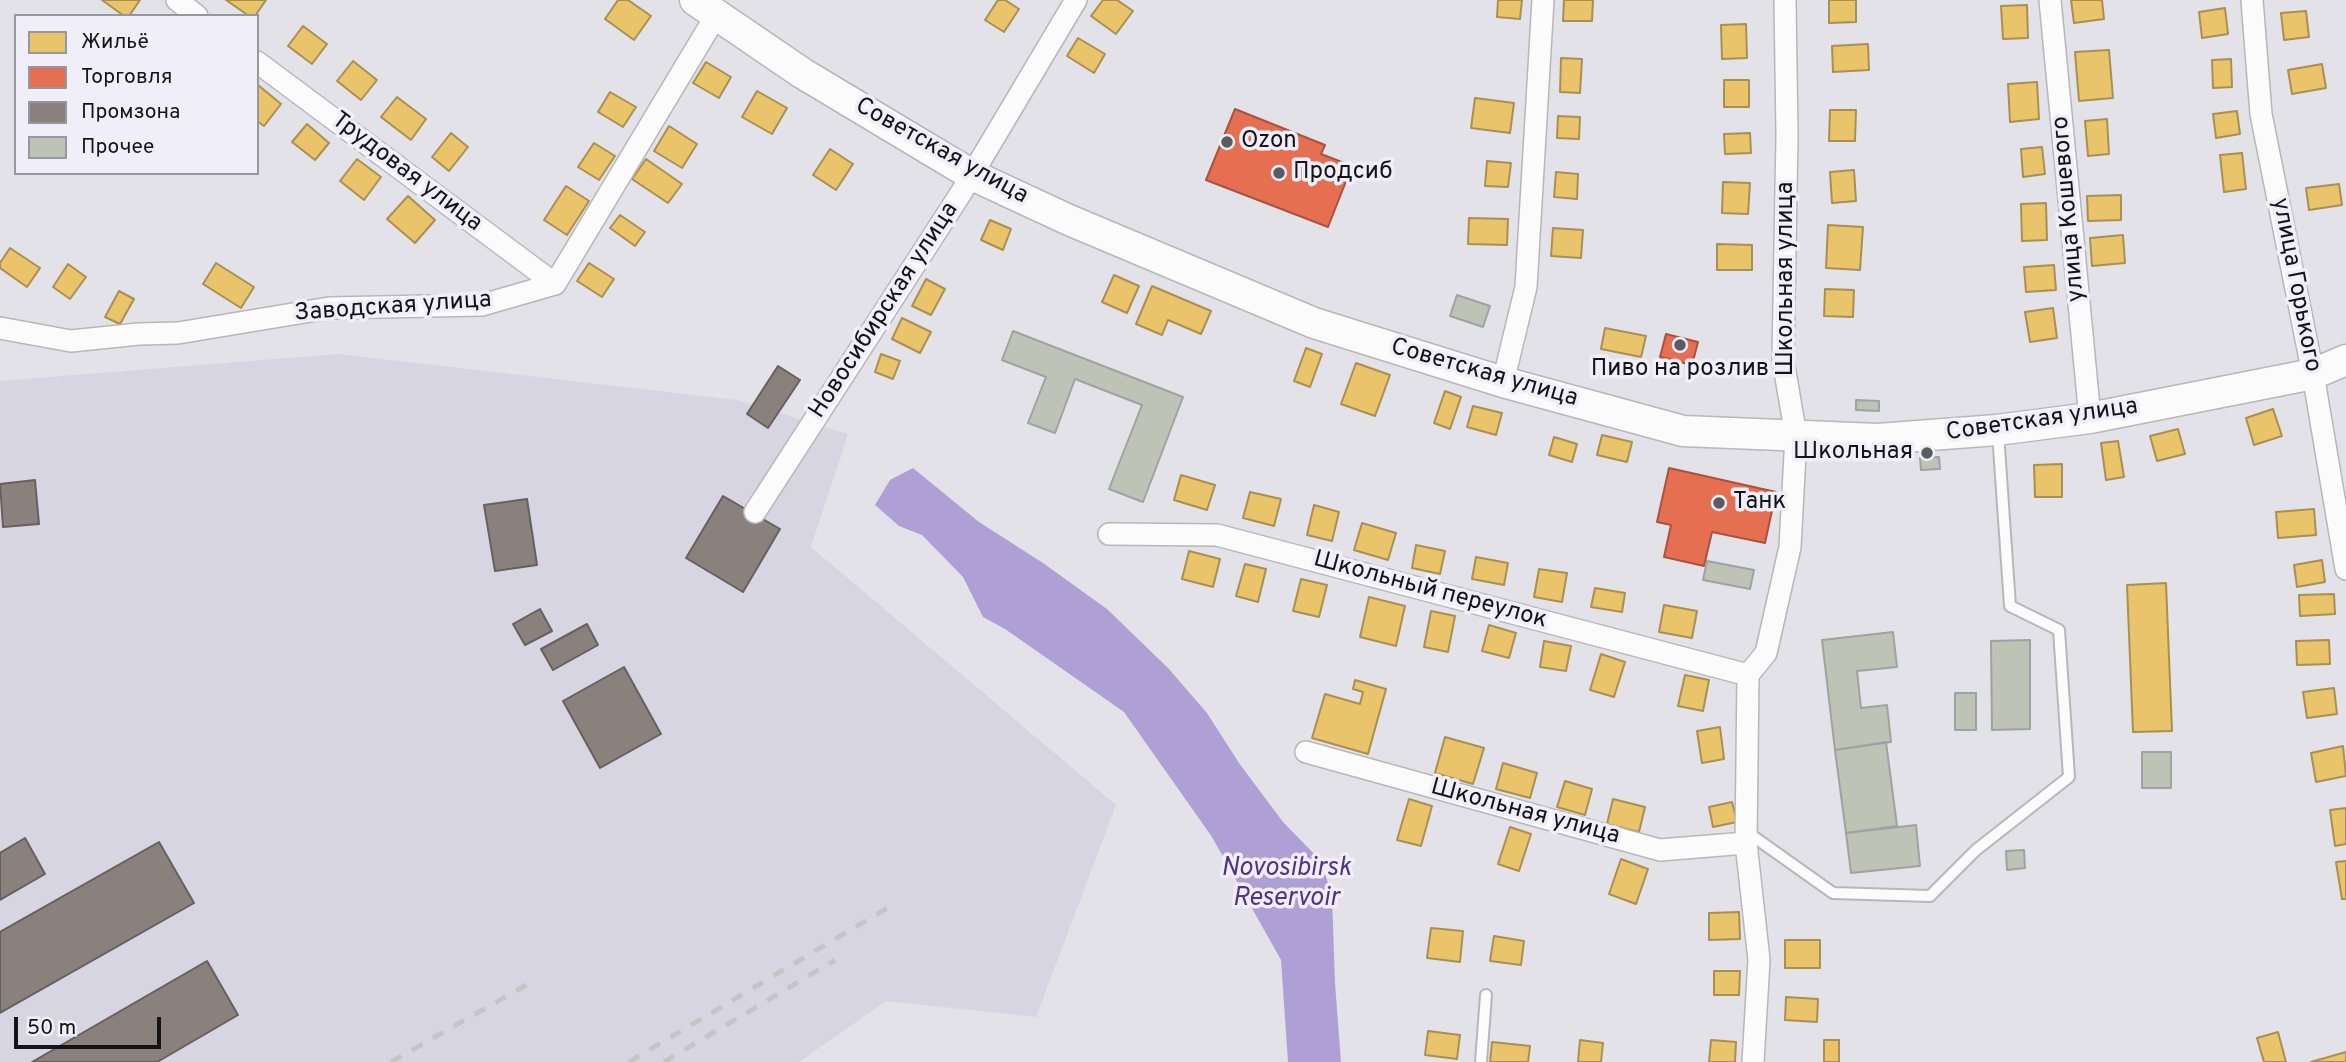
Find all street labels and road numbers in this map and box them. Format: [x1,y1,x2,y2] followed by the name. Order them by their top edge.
[849,93,1033,211] street label: Советская улица
[325,107,487,239] street label: Трудовая улица
[2048,115,2092,303] street label: улица Кошевого
[1773,182,1801,376] street label: Школьная улица
[2264,196,2326,374] street label: улица Горького
[804,197,966,425] street label: Новосибирская улица
[293,287,493,329] street label: Заводская улица
[1387,334,1581,414] street label: Советская улица
[1944,393,2140,449] street label: Советская улица
[1310,546,1550,636] street label: Школьный переулок
[1427,774,1623,852] street label: Школьная улица

